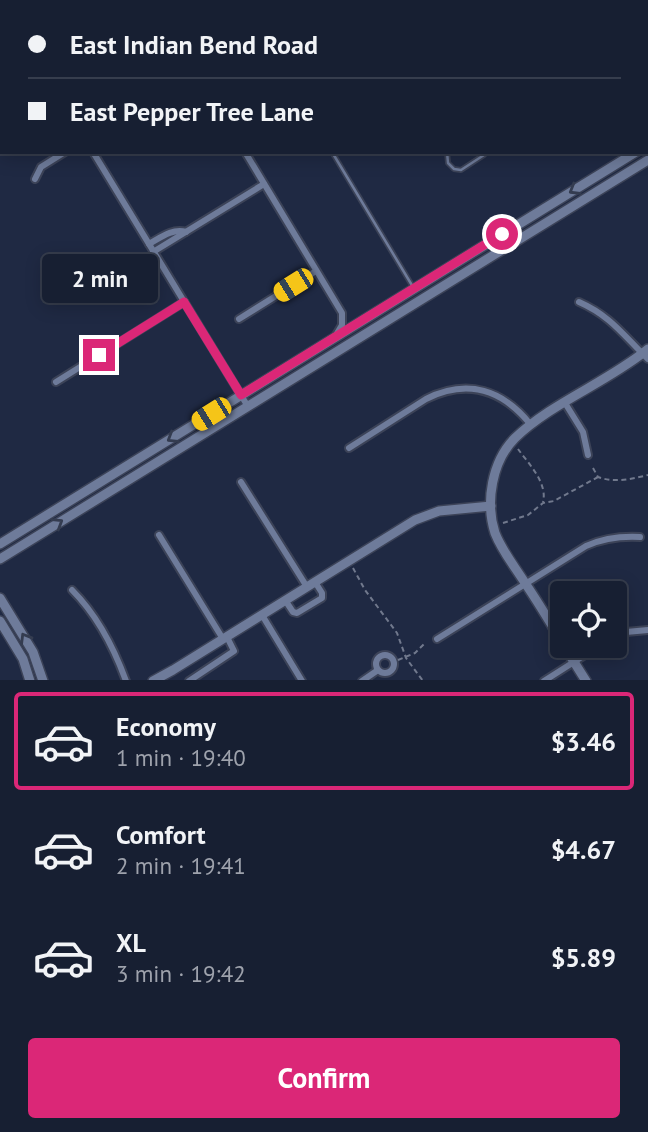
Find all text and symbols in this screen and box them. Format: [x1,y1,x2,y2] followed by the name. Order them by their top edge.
[70,28,318,61] text: East Indian Bend Road
[70,95,314,128] text: East Pepper Tree Lane
[569,182,582,195] one-way arrow
[486,218,518,250] route start
[41,254,157,302] callout: 2 min
[72,264,128,293] text: 2 min
[270,265,317,305] car
[83,339,115,371] route end
[188,394,235,434] car
[166,429,179,442] one-way arrow
[50,519,63,532] one-way arrow
[550,581,627,658] map controls
[550,581,627,658] button: locate
[20,632,33,645] one-way arrow
[32,710,95,773] icon: car
[116,710,216,743] text: Economy
[551,725,616,758] text: $3.46
[116,743,246,772] text: 1 min · 19:40
[32,818,95,881] icon: car
[116,818,206,851] text: Comfort
[551,833,616,866] text: $4.67
[116,851,246,880] text: 2 min · 19:41
[32,926,95,989] icon: car
[116,926,146,959] text: XL
[551,941,616,974] text: $5.89
[116,959,246,988] text: 3 min · 19:42
[28,1038,620,1118] button: Confirm

